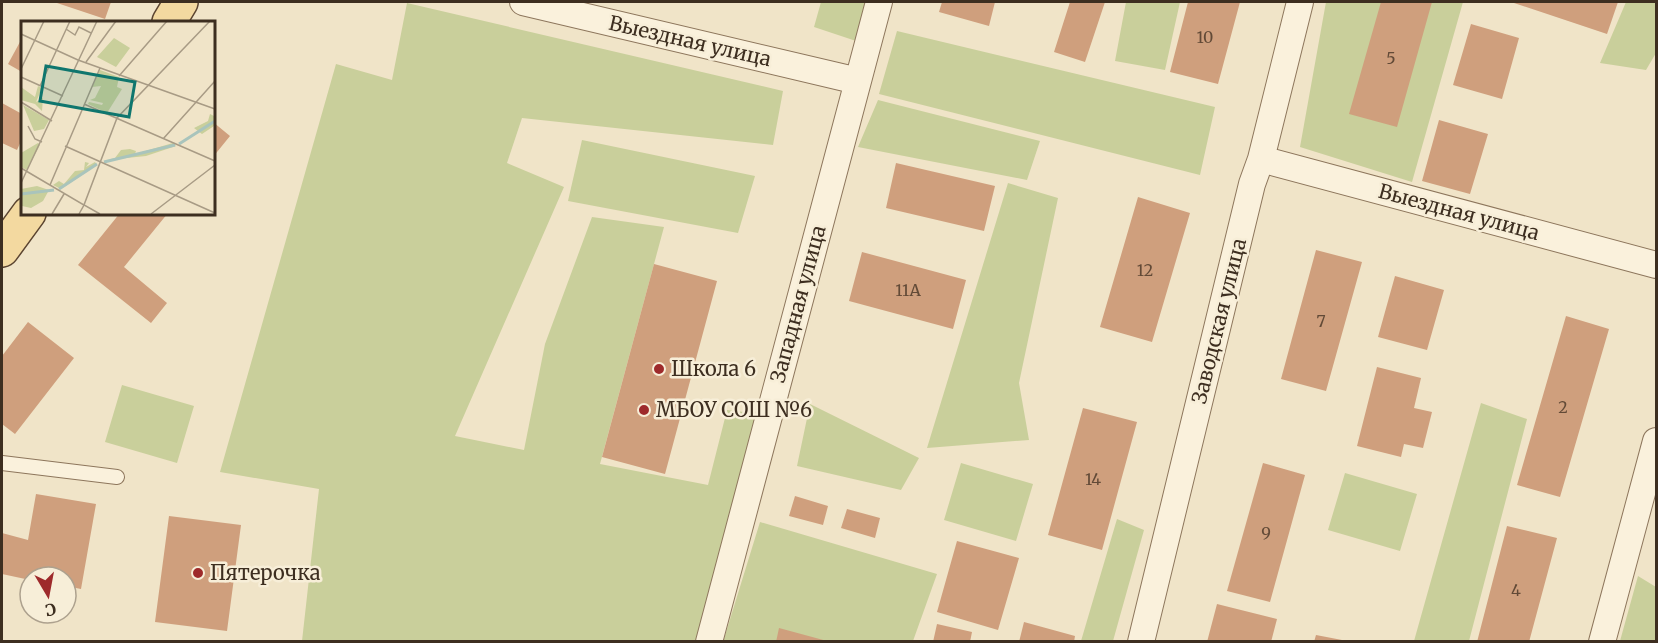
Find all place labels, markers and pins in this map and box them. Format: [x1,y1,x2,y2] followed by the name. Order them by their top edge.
[671,356,756,381] place label: Школа 6
[652,362,666,376] marker: Школа 6
[656,397,812,422] place label: МБОУ СОШ №6
[637,403,651,417] marker: МБОУ СОШ №6
[210,560,321,585] place label: Пятерочка
[191,566,205,580] marker: Пятерочка

